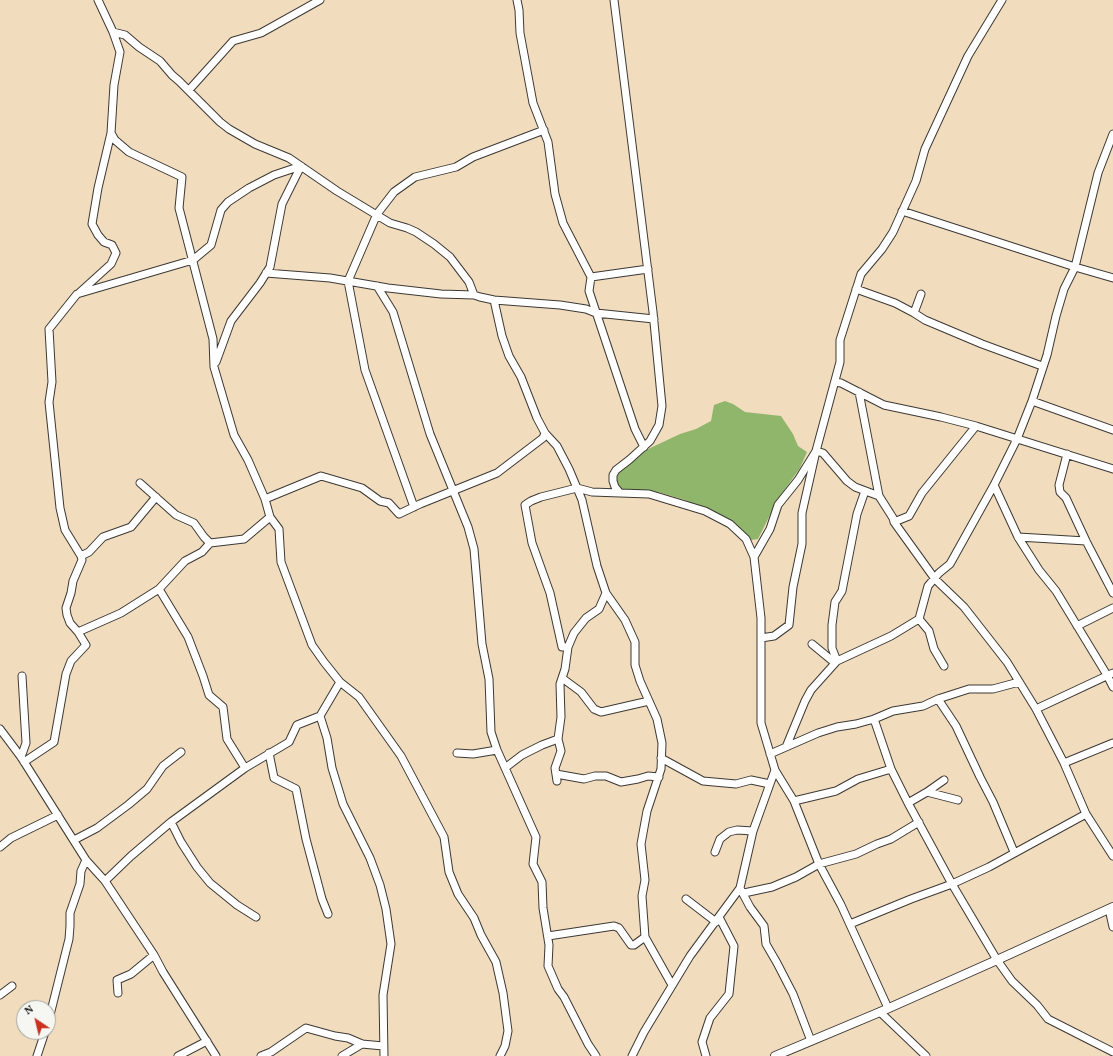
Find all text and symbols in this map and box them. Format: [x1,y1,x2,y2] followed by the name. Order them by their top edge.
[16,1000,56,1040] north arrow
[22,1002,37,1019] text: N

